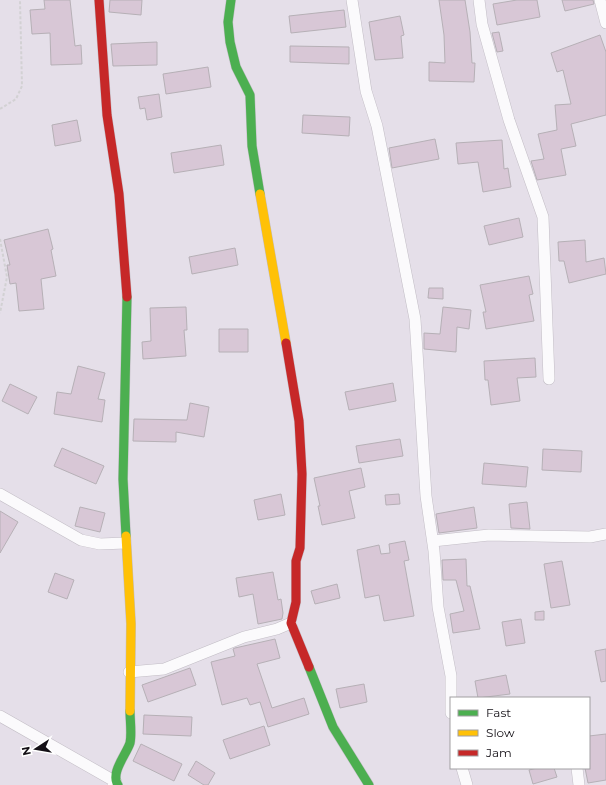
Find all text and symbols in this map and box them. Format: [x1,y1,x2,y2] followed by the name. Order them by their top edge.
[450,697,590,769] legend
[486,705,511,720] text: Fast
[486,725,515,740] text: Slow
[16,729,56,769] north arrow
[18,745,34,757] text: N
[485,745,512,760] text: Jam

